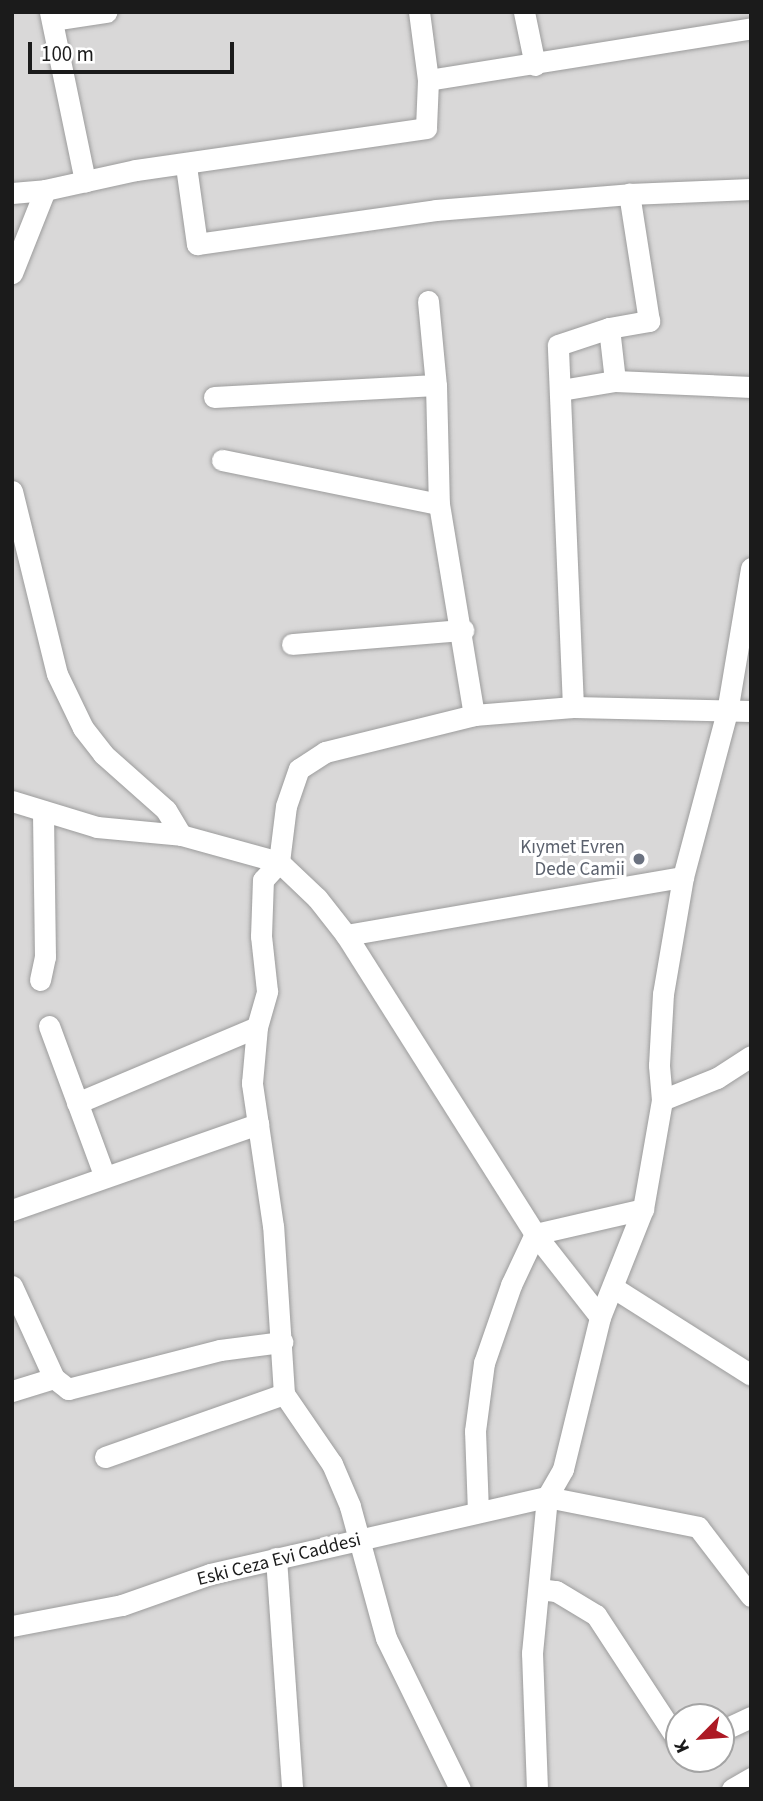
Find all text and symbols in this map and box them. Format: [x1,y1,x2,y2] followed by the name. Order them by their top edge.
[32,28,238,72] scale bar
[41,39,94,69] text: 100 m
[520,837,625,881] place label: Kıymet Evren Dede Camii
[631,851,647,867] marker: Kıymet Evren Dede Camii
[195,1529,363,1591] street label: Eski Ceza Evi Caddesi
[665,1703,735,1773] north arrow
[668,1735,697,1757] text: K

